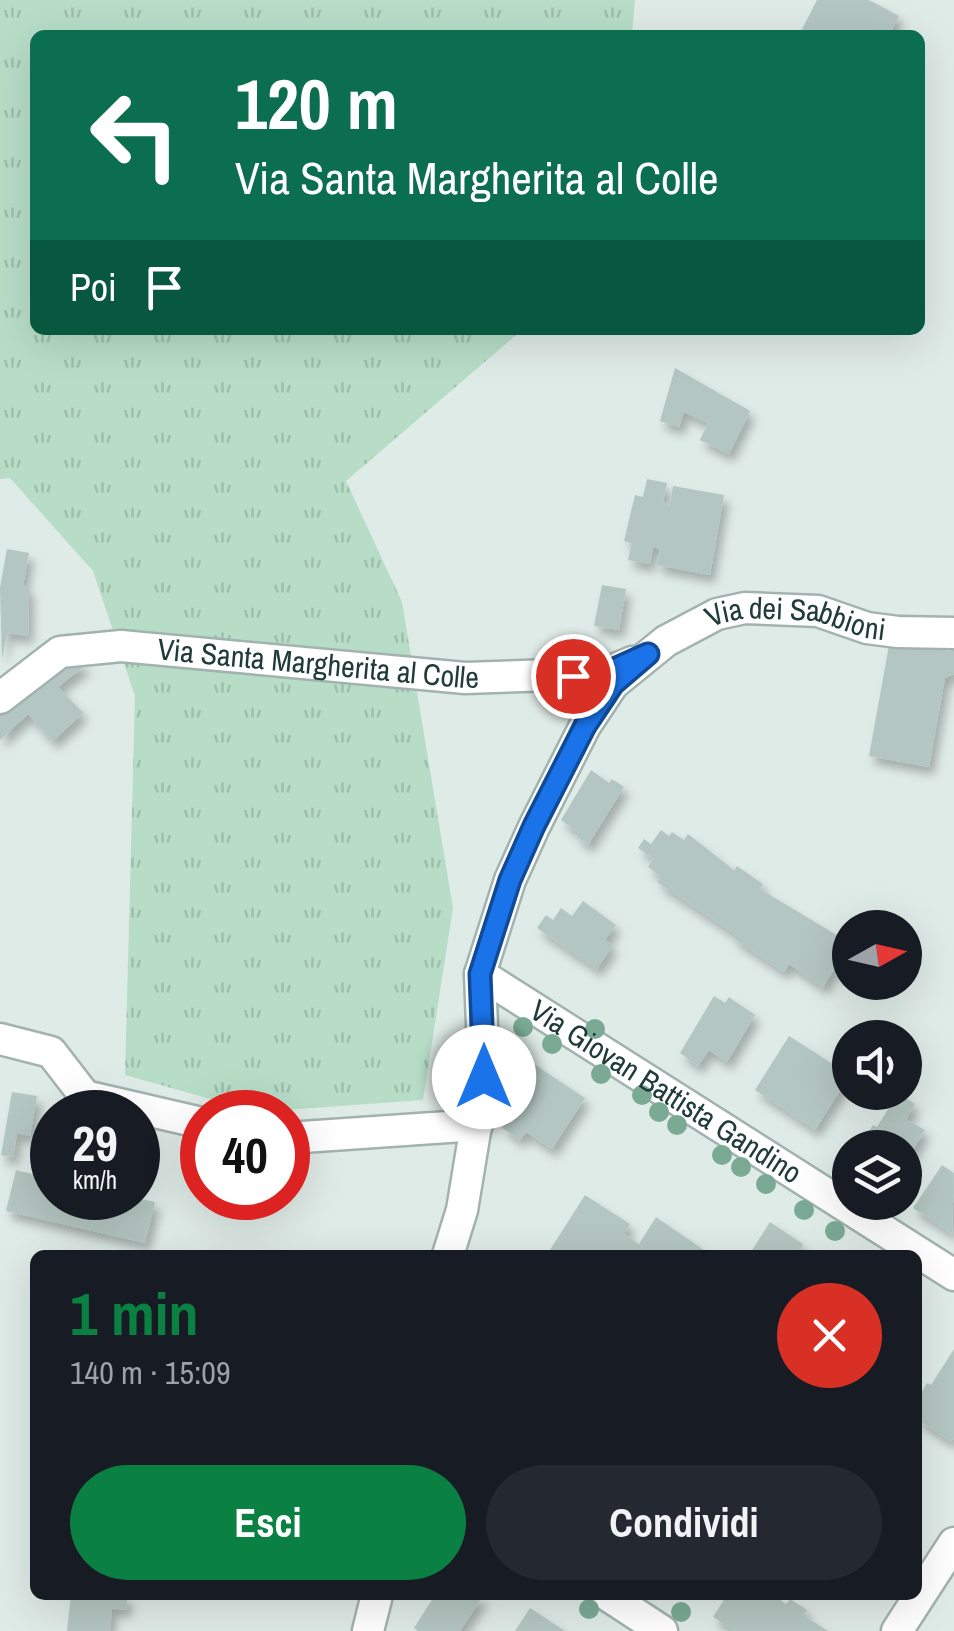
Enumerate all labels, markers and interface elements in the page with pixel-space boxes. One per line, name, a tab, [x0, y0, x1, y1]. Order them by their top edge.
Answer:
text: 120 m	[235, 57, 398, 151]
icon: left	[70, 70, 200, 200]
text: Via Santa Margherita al Colle	[235, 147, 718, 208]
icon: arrive	[137, 260, 192, 315]
text: Poi	[70, 262, 117, 313]
street label: Via dei Sabbioni	[698, 587, 888, 649]
street label: Via Santa Margherita al Colle	[156, 629, 480, 697]
pin	[531, 634, 616, 719]
icon: arrive	[546, 649, 601, 704]
north arrow	[832, 910, 922, 1000]
map controls	[832, 910, 922, 1220]
street label: Via Giovan Battista Gandino	[523, 990, 810, 1192]
button: sound	[832, 1020, 922, 1110]
position arrow	[432, 1025, 536, 1129]
speed limit sign: 40	[180, 1090, 310, 1220]
text: 29	[72, 1109, 118, 1177]
button: layers	[832, 1130, 922, 1220]
text: km/h	[73, 1163, 117, 1197]
text: 1 min	[70, 1273, 199, 1354]
button: close	[777, 1283, 882, 1388]
text: 140 m · 15:09	[70, 1351, 230, 1394]
button: Esci	[70, 1465, 466, 1580]
button: Condividi	[486, 1465, 882, 1580]

